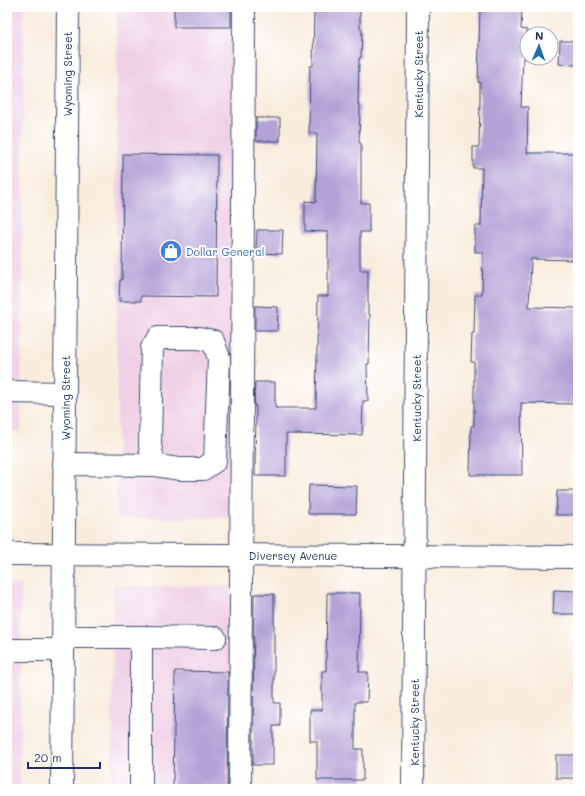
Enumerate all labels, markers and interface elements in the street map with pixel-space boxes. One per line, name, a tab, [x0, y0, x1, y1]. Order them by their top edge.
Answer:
north arrow	[519, 26, 559, 66]
text: N	[535, 28, 544, 43]
street label: Kentucky Street	[411, 30, 426, 118]
street label: Wyoming Street	[60, 31, 75, 117]
shop icon: Dollar General	[158, 238, 184, 264]
place label: Dollar General	[186, 244, 265, 259]
street label: Kentucky Street	[409, 354, 424, 442]
street label: Wyoming Street	[58, 355, 73, 441]
street label: Diversey Avenue	[249, 548, 337, 563]
street label: Kentucky Street	[407, 678, 422, 766]
scale bar	[28, 744, 100, 770]
text: 20 m	[34, 749, 62, 765]

